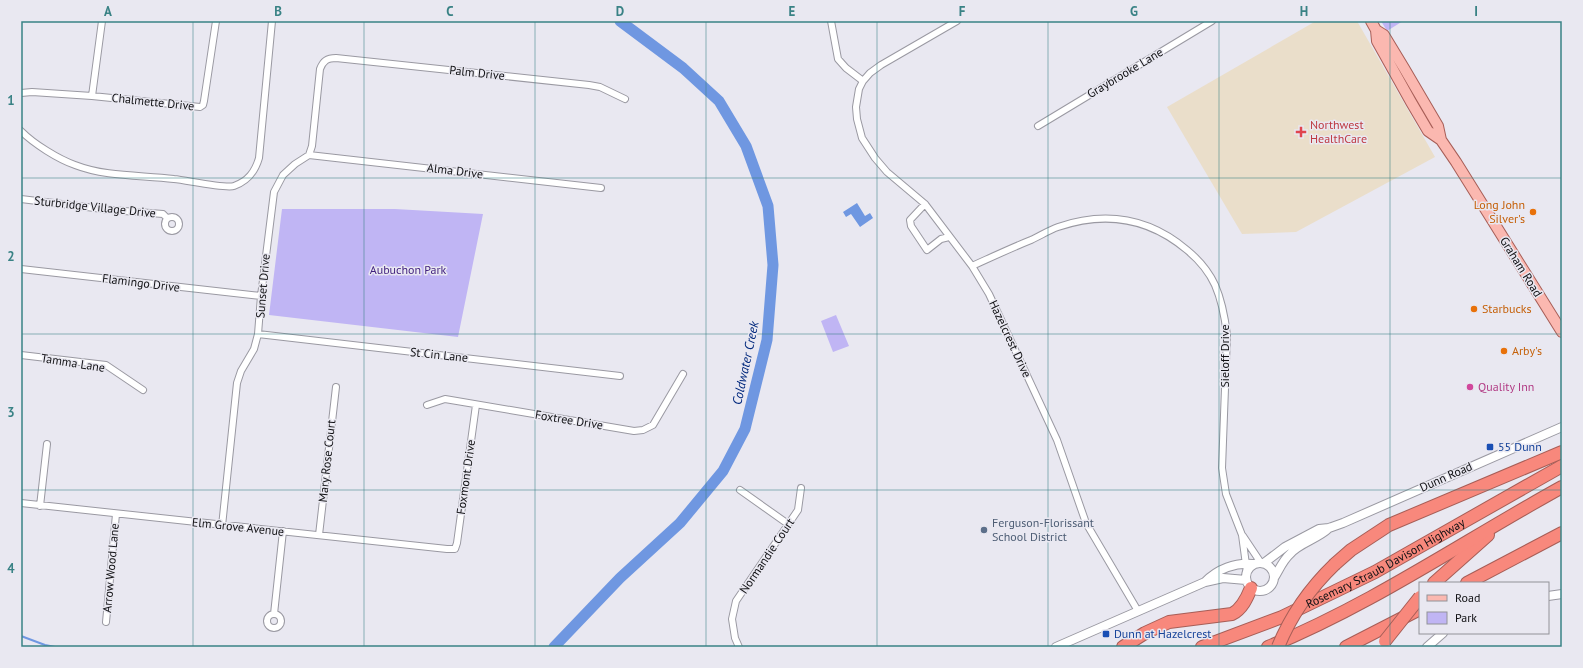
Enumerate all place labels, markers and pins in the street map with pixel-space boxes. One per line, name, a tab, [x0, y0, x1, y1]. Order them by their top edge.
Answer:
place label: Northwest HealthCare	[1310, 117, 1367, 146]
marker: Northwest HealthCare	[1295, 126, 1307, 138]
place label: Long John Silver's	[1474, 197, 1525, 226]
marker: Long John Silver's	[1528, 207, 1538, 217]
place label: Starbucks	[1482, 301, 1532, 316]
marker: Starbucks	[1469, 304, 1479, 314]
place label: Arby's	[1512, 343, 1542, 358]
marker: Arby's	[1499, 346, 1509, 356]
place label: Quality Inn	[1478, 379, 1534, 394]
marker: Quality Inn	[1465, 382, 1475, 392]
place label: 55 Dunn	[1498, 439, 1542, 454]
marker: 55 Dunn	[1485, 442, 1495, 452]
place label: Ferguson-Florissant School District	[992, 515, 1094, 544]
marker: Ferguson-Florissant School District	[979, 525, 989, 535]
place label: Dunn at Hazelcrest	[1114, 626, 1211, 641]
marker: Dunn at Hazelcrest	[1101, 629, 1111, 639]

